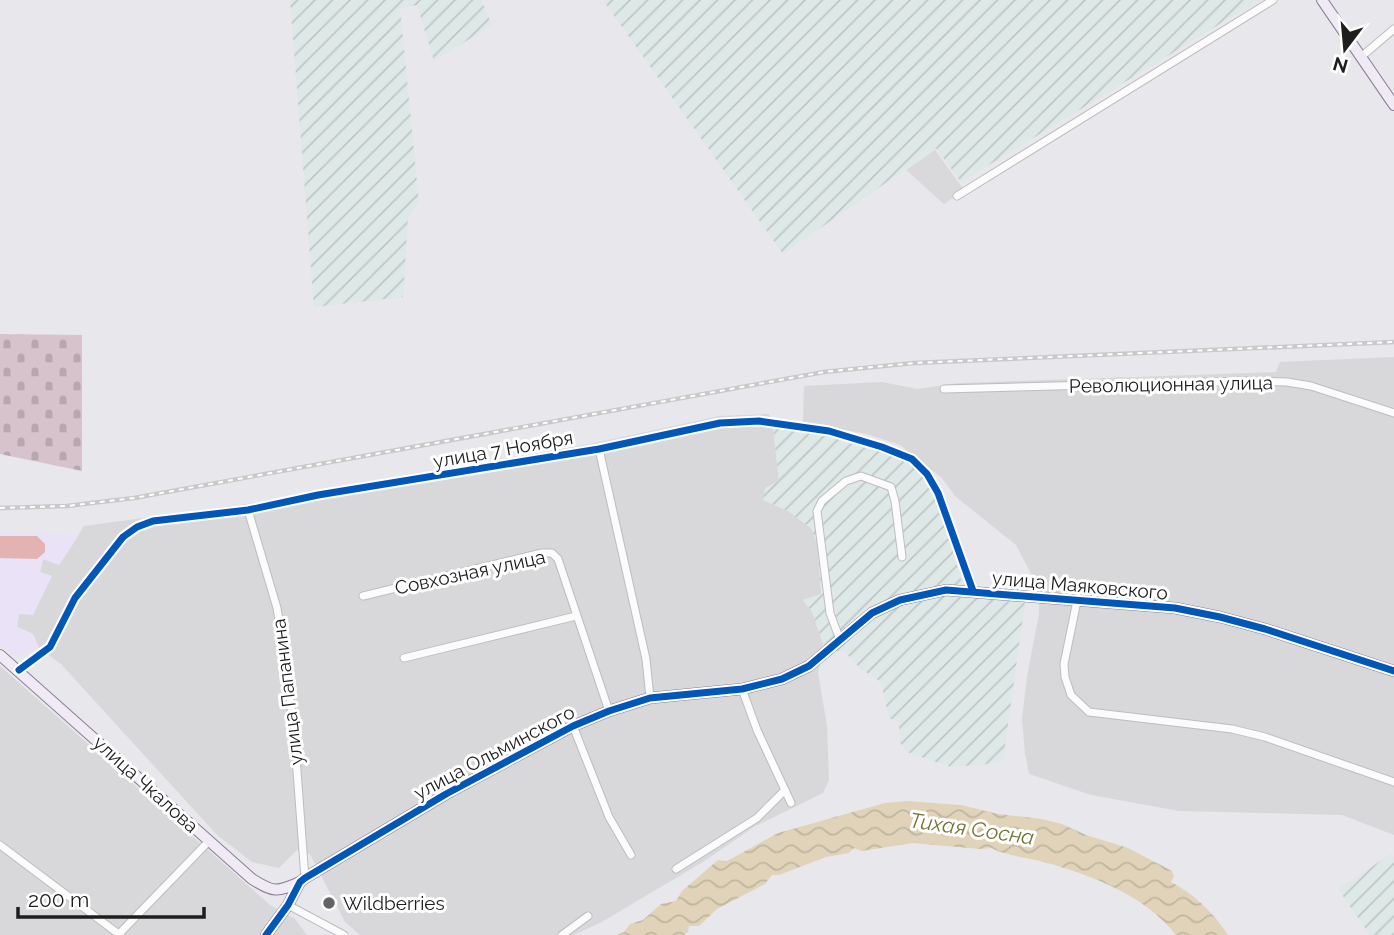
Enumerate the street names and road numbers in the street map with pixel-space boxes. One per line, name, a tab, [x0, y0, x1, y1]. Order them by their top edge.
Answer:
street label: Революционная улица	[1069, 371, 1273, 397]
street label: улица 7 Ноября	[431, 426, 575, 472]
street label: Совхозная улица	[393, 545, 547, 599]
street label: улица Маяковского	[991, 566, 1169, 604]
street label: улица Папанина	[267, 617, 307, 767]
street label: улица Ольминского	[410, 700, 578, 804]
street label: улица Чкалова	[89, 731, 203, 837]

